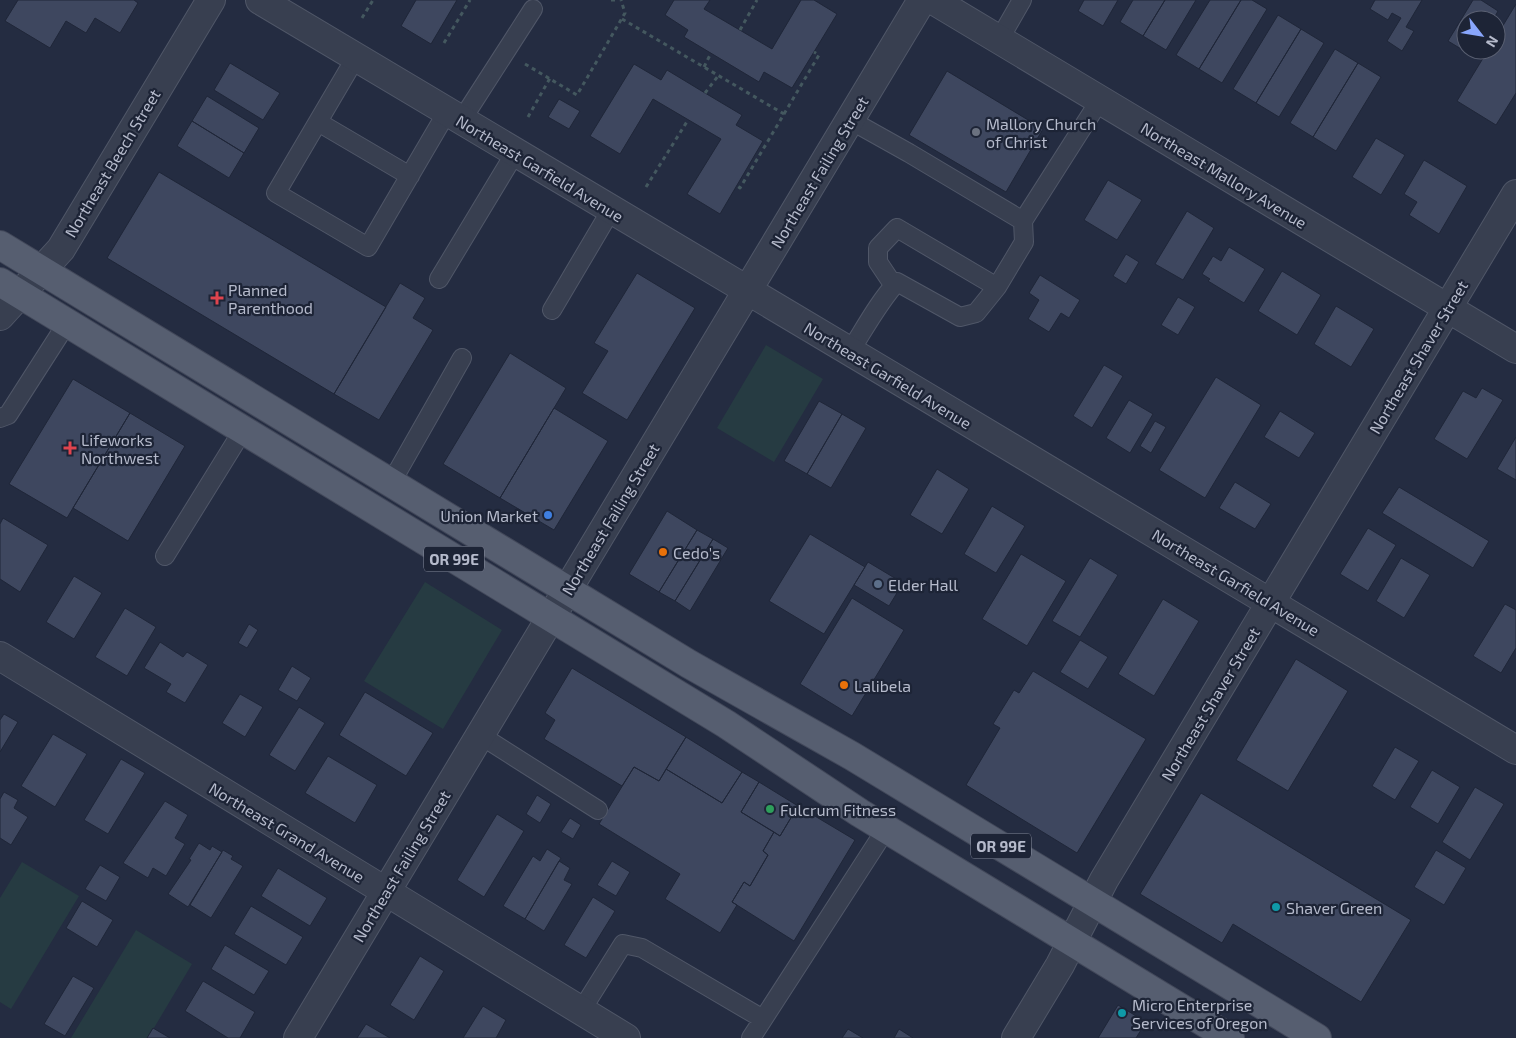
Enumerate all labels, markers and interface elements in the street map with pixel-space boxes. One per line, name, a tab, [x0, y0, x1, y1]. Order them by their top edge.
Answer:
north arrow	[1456, 10, 1506, 60]
text: N	[1483, 33, 1502, 51]
street label: Northeast Beech Street	[60, 85, 164, 241]
street label: Northeast Failing Street	[766, 93, 872, 251]
street label: Northeast Garfield Avenue	[453, 111, 627, 225]
place label: Mallory Church of Christ	[986, 114, 1096, 151]
street label: Northeast Mallory Avenue	[1138, 118, 1310, 232]
marker: Mallory Church of Christ	[970, 126, 982, 138]
street label: Northeast Shaver Street	[1365, 277, 1471, 437]
place label: Planned Parenthood	[228, 280, 313, 317]
marker: Planned Parenthood	[210, 291, 224, 305]
street label: Northeast Garfield Avenue	[801, 318, 975, 432]
place label: Lifeworks Northwest	[81, 430, 159, 467]
street label: Northeast Failing Street	[557, 440, 663, 598]
marker: Lifeworks Northwest	[63, 441, 77, 455]
place label: Union Market	[440, 506, 538, 525]
marker: Union Market	[542, 509, 554, 521]
street label: Northeast Garfield Avenue	[1149, 525, 1323, 639]
place label: Cedo's	[673, 543, 720, 562]
road number: OR 99E	[424, 546, 484, 572]
marker: Cedo's	[657, 546, 669, 558]
place label: Elder Hall	[888, 575, 958, 594]
marker: Elder Hall	[872, 578, 884, 590]
street label: Northeast Shaver Street	[1157, 624, 1263, 784]
place label: Lalibela	[854, 676, 911, 695]
marker: Lalibela	[838, 679, 850, 691]
street label: Northeast Grand Avenue	[206, 778, 368, 886]
street label: Northeast Failing Street	[348, 787, 454, 945]
place label: Fulcrum Fitness	[780, 800, 896, 819]
marker: Fulcrum Fitness	[764, 803, 776, 815]
road number: OR 99E	[971, 834, 1031, 858]
place label: Shaver Green	[1286, 898, 1382, 917]
marker: Shaver Green	[1270, 901, 1282, 913]
place label: Micro Enterprise Services of Oregon	[1132, 995, 1268, 1032]
marker: Micro Enterprise Services of Oregon	[1116, 1007, 1128, 1019]

